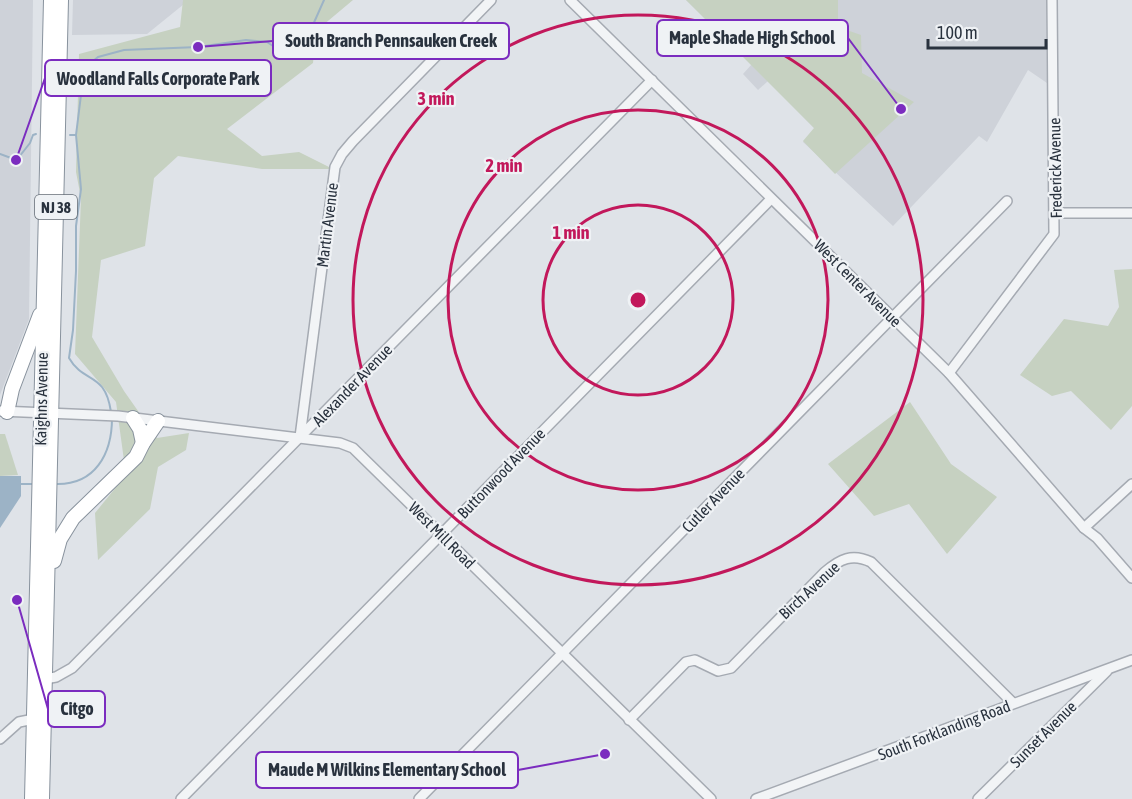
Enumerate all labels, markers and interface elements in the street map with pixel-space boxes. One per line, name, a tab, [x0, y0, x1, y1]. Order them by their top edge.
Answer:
scale bar	[928, 12, 1046, 50]
callout: Maple Shade High School	[657, 20, 848, 56]
text: 100 m	[937, 22, 978, 43]
callout: South Branch Pennsauken Creek	[273, 23, 509, 59]
text: Maple Shade High School	[669, 27, 835, 48]
text: South Branch Pennsauken Creek	[285, 30, 498, 51]
callout: Woodland Falls Corporate Park	[45, 60, 271, 96]
text: Woodland Falls Corporate Park	[56, 68, 260, 89]
text: 3 min	[418, 88, 455, 109]
street label: Frederick Avenue	[1045, 117, 1065, 219]
text: 2 min	[486, 155, 523, 176]
street label: Martin Avenue	[313, 182, 341, 268]
road number: NJ 38	[35, 195, 77, 219]
text: 1 min	[553, 222, 590, 243]
street label: West Center Avenue	[811, 236, 905, 330]
centre of rings	[628, 290, 648, 310]
street label: Alexander Avenue	[308, 340, 396, 430]
street label: Kaighns Avenue	[31, 352, 52, 446]
street label: Buttonwood Avenue	[453, 424, 549, 522]
street label: Cutler Avenue	[678, 464, 748, 536]
street label: West Mill Road	[405, 498, 479, 572]
street label: Birch Avenue	[775, 557, 843, 623]
callout: Citgo	[48, 691, 105, 727]
street label: South Forklanding Road	[875, 697, 1013, 764]
street label: Sunset Avenue	[1006, 697, 1080, 771]
text: Citgo	[60, 698, 94, 719]
callout: Maude M Wilkins Elementary School	[256, 752, 518, 788]
text: Maude M Wilkins Elementary School	[268, 759, 506, 780]

